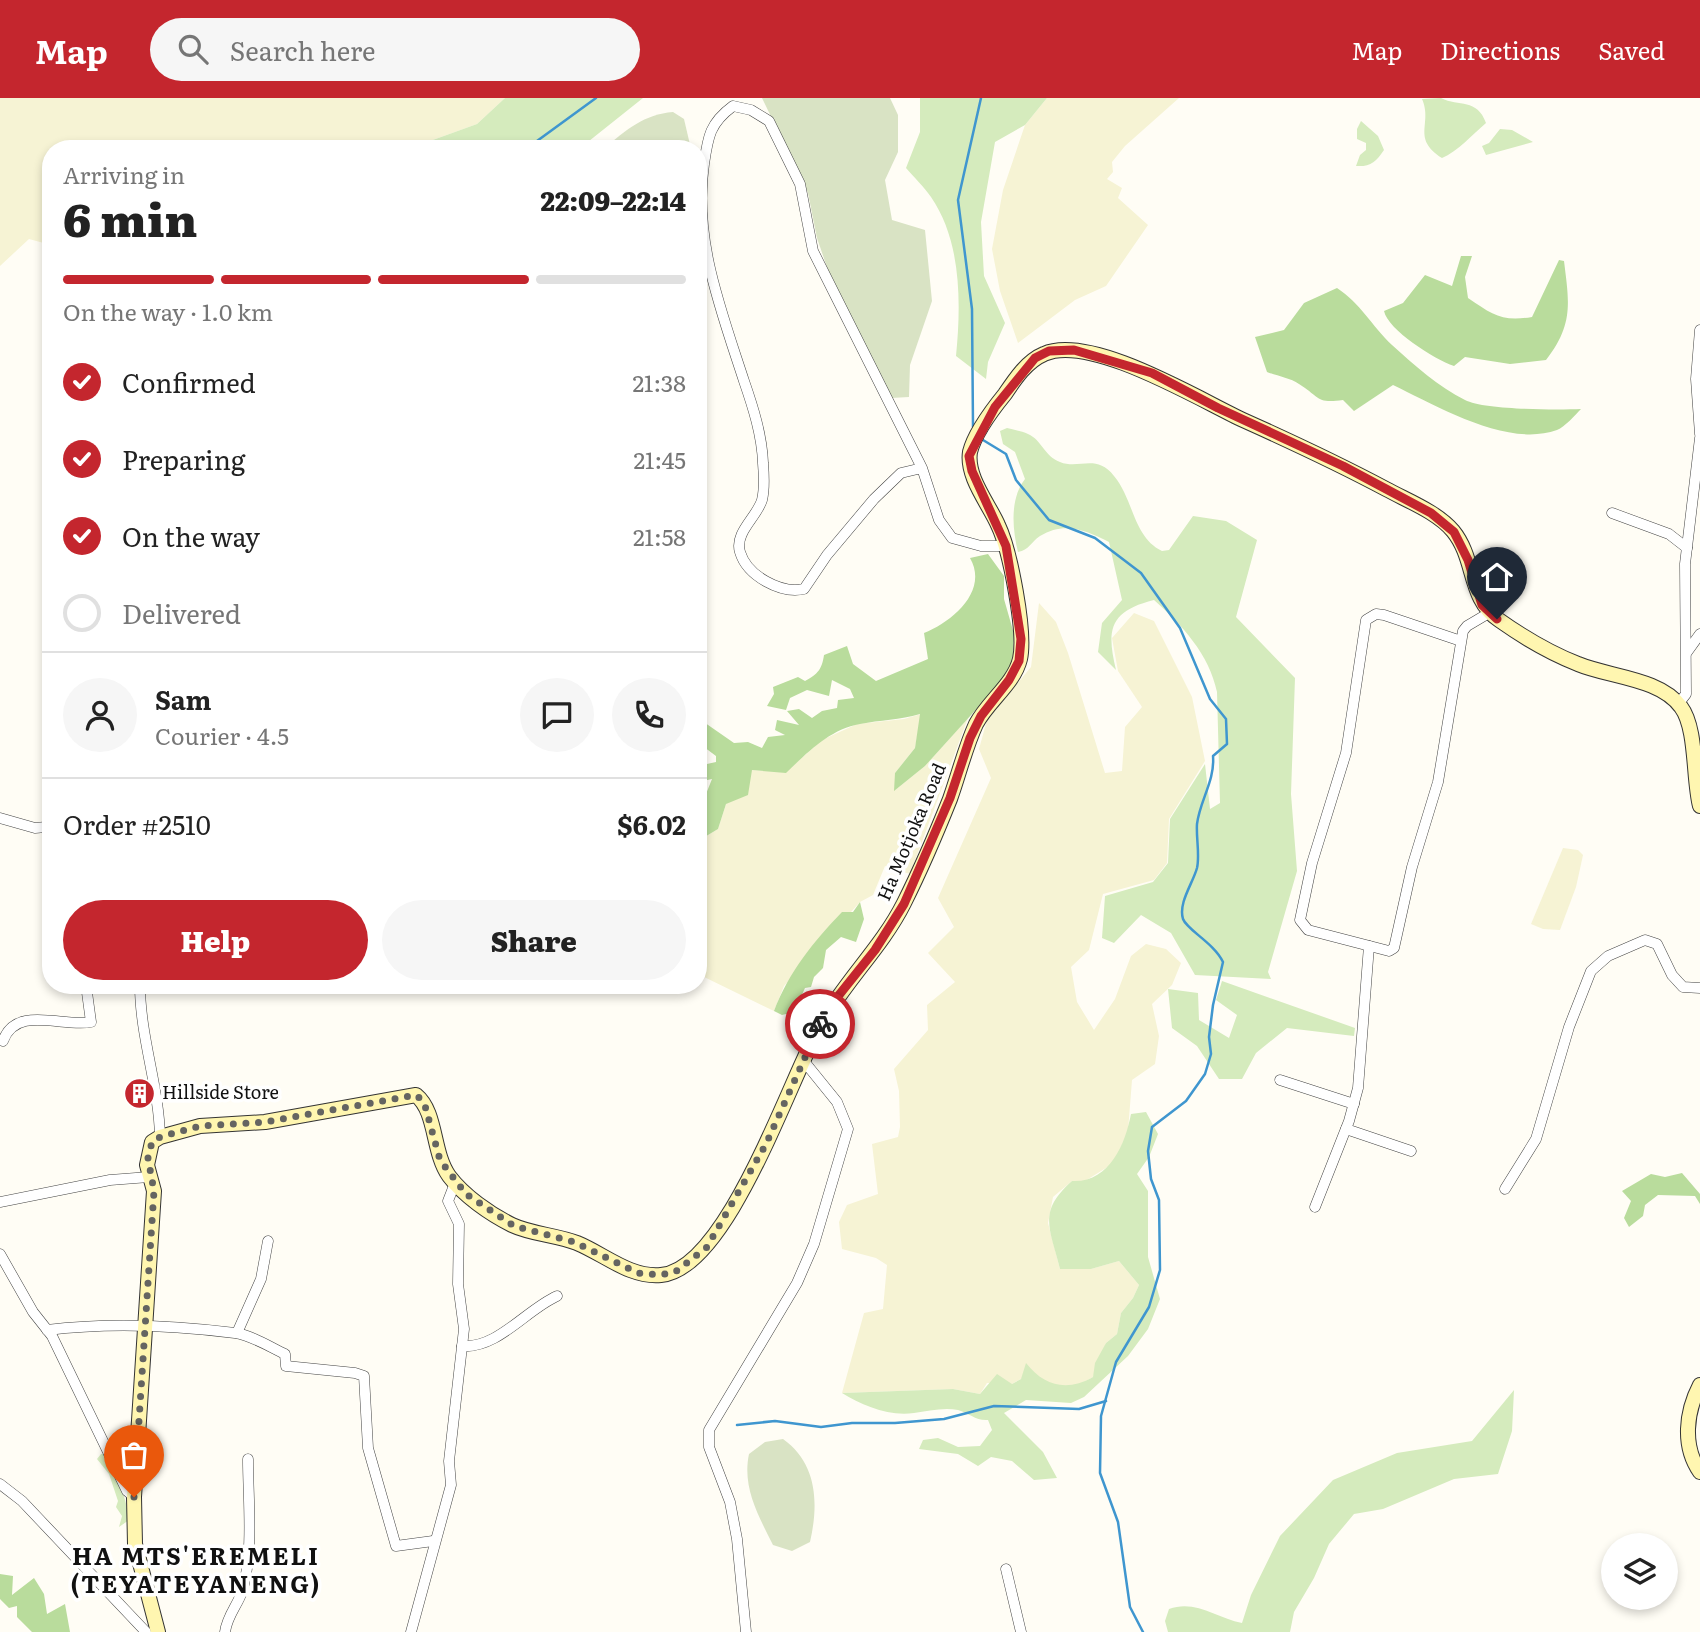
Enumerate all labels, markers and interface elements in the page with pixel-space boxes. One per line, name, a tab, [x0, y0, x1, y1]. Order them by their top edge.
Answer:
search box	[150, 18, 640, 81]
text: Map	[35, 25, 108, 74]
icon: search	[174, 30, 212, 68]
text: Search here	[230, 30, 376, 69]
text: Map	[1351, 32, 1402, 67]
text: Directions	[1440, 32, 1560, 67]
text: Saved	[1598, 32, 1665, 67]
text: Arriving in	[63, 157, 185, 191]
text: 22:09–22:14	[541, 180, 686, 219]
text: 6 min	[63, 183, 197, 251]
text: On the way · 1.0 km	[63, 294, 273, 328]
text: Confirmed	[122, 362, 256, 401]
icon: check	[63, 363, 101, 401]
text: 21:38	[632, 365, 686, 399]
text: Preparing	[122, 439, 245, 478]
icon: check	[63, 440, 101, 478]
text: 21:45	[633, 442, 686, 476]
text: On the way	[122, 516, 260, 555]
icon: check	[63, 517, 101, 555]
text: 21:58	[633, 519, 686, 553]
pin	[1467, 547, 1527, 619]
icon: home	[1478, 558, 1516, 596]
text: Delivered	[122, 593, 241, 632]
button: person	[63, 678, 137, 752]
button: chat	[520, 678, 594, 752]
button: phone	[612, 678, 686, 752]
text: Sam	[155, 679, 211, 718]
text: Courier · 4.5	[155, 718, 289, 752]
street label: Ha Motjoka Road	[869, 758, 952, 905]
text: Order #2510	[63, 804, 211, 843]
text: $6.02	[617, 804, 686, 843]
button: Help	[63, 900, 368, 980]
button: Share	[382, 900, 686, 980]
courier	[785, 989, 855, 1059]
icon: bike	[801, 1005, 839, 1043]
building icon: Hillside Store	[122, 1076, 156, 1110]
place label: Hillside Store	[162, 1078, 279, 1105]
pin	[104, 1425, 164, 1497]
icon: bag	[115, 1436, 153, 1474]
map controls	[1601, 1533, 1678, 1610]
button: layers	[1601, 1533, 1678, 1610]
district label: HA MTS'EREMELI (TEYATEYANENG)	[71, 1537, 321, 1600]

